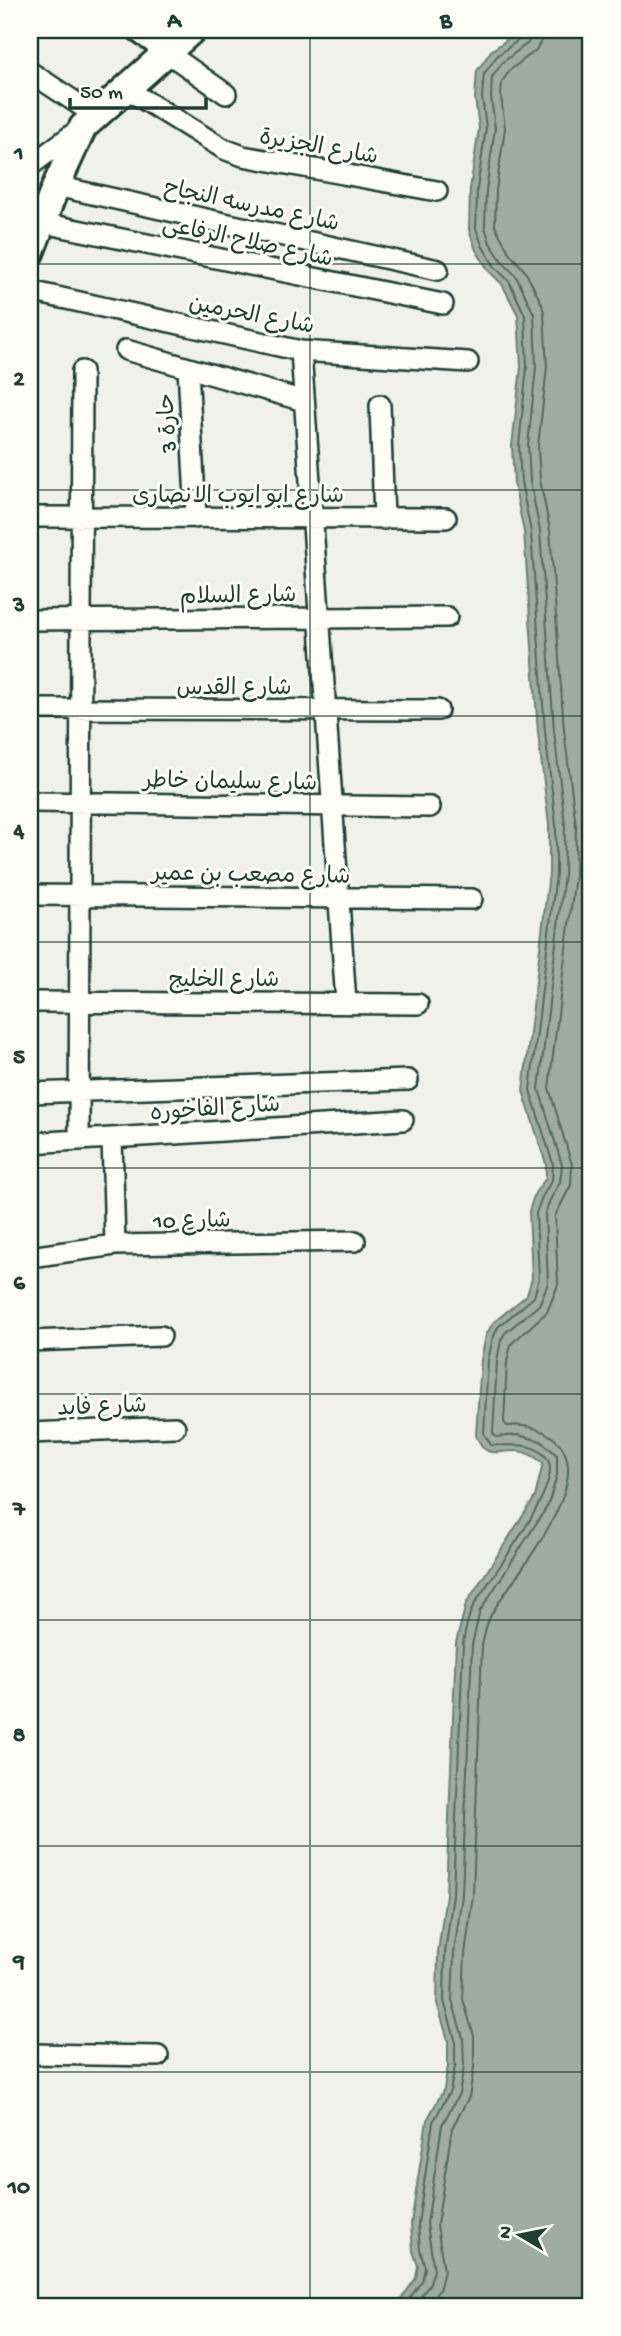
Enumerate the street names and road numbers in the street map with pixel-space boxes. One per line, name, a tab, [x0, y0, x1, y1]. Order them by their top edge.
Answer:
street label: شارع الجزيرة	[257, 125, 380, 172]
street label: شارع مدرسه النجاح	[161, 176, 341, 239]
street label: شارع صلاح الرفاعى	[160, 212, 335, 275]
street label: شارع الحرمين	[186, 291, 316, 342]
street label: حارة 3	[154, 392, 185, 454]
street label: شارع ابو ايوب الانصارى	[132, 484, 344, 511]
street label: شارع السلام	[179, 583, 297, 613]
street label: شارع القدس	[176, 676, 292, 703]
street label: شارع سليمان خاطر	[141, 768, 317, 799]
street label: شارع مصعب بن عمير	[149, 861, 351, 892]
street label: شارع الخليج	[169, 968, 279, 995]
street label: شارع الفاخوره	[149, 1092, 281, 1128]
street label: شارع 10	[152, 1208, 231, 1237]
street label: شارع فايد	[57, 1393, 147, 1424]

